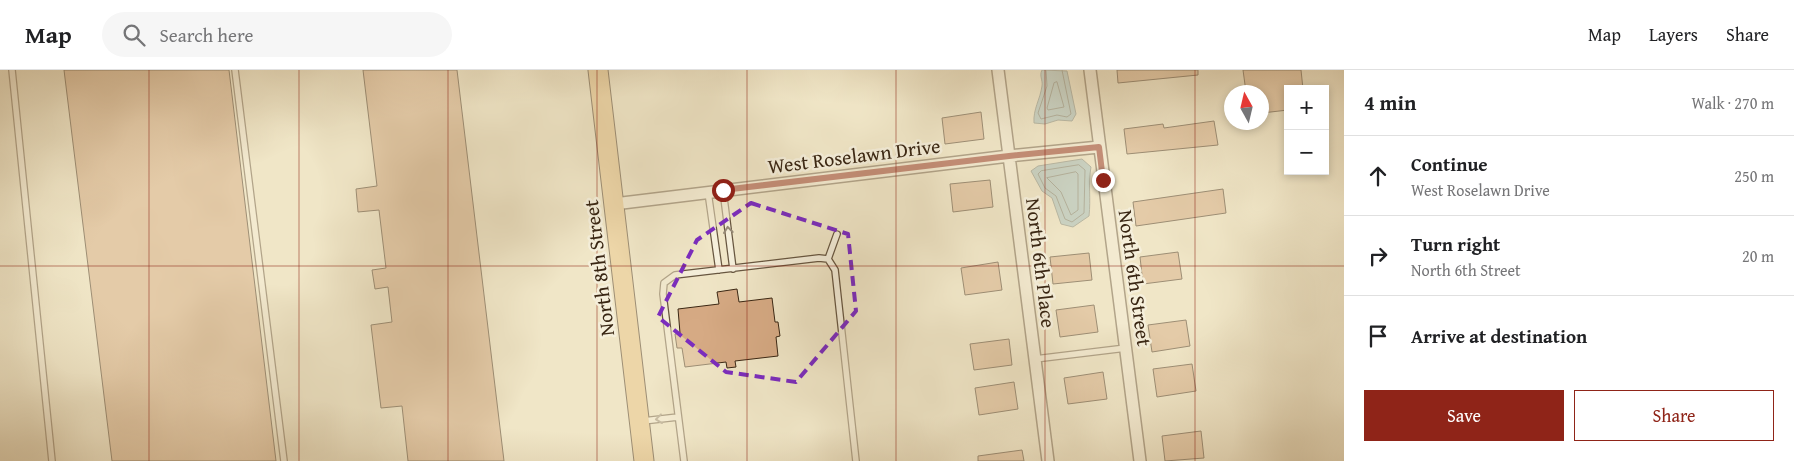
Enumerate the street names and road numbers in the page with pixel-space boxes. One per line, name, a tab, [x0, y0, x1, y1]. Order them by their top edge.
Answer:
street label: West Roselawn Drive	[766, 131, 942, 180]
street label: North 6th Place	[1019, 196, 1064, 330]
street label: North 8th Street	[576, 198, 621, 338]
street label: North 6th Street	[1112, 208, 1159, 348]

